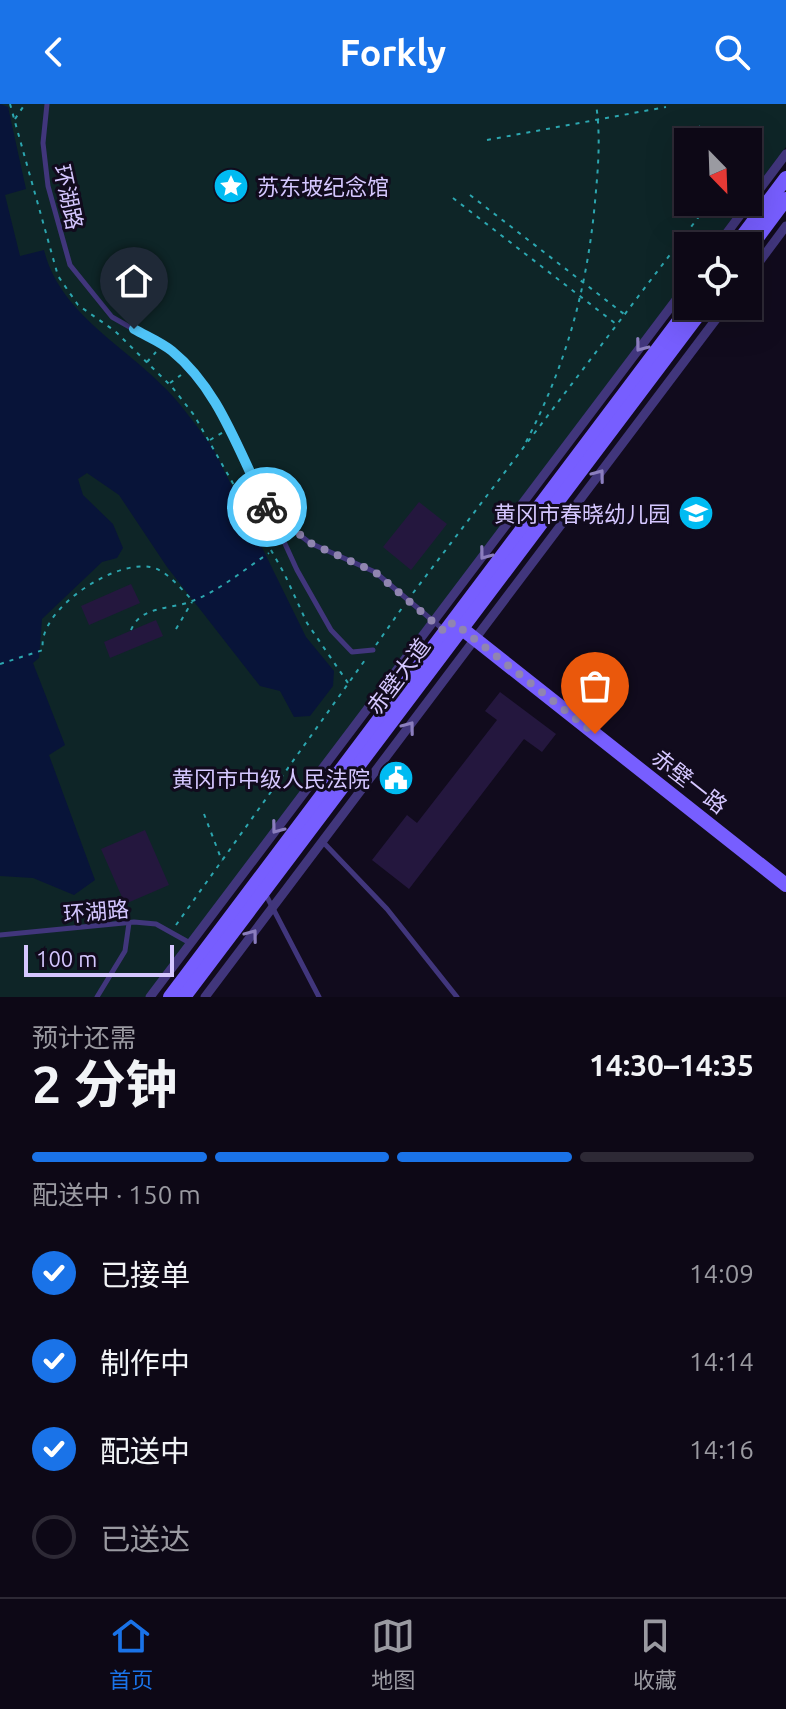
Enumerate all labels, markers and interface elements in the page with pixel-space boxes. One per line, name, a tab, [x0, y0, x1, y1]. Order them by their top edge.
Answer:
icon: back	[32, 30, 76, 74]
icon: search	[710, 30, 754, 74]
text: Forkly	[340, 32, 446, 73]
north arrow	[674, 128, 762, 216]
map controls	[674, 128, 762, 320]
street label: 环湖路	[50, 162, 88, 232]
place icon: 苏东坡纪念馆	[212, 167, 250, 205]
place label: 苏东坡纪念馆	[257, 174, 389, 199]
button: locate	[674, 232, 762, 320]
pin	[100, 247, 168, 329]
icon: home	[112, 259, 156, 303]
one-way arrow	[636, 337, 651, 352]
courier	[227, 467, 307, 547]
one-way arrow	[589, 469, 604, 484]
icon: bike	[245, 485, 289, 529]
school or university icon: 黄冈市春晓幼儿园	[677, 494, 715, 532]
place label: 黄冈市春晓幼儿园	[494, 501, 670, 526]
one-way arrow	[480, 545, 494, 560]
street label: 赤壁大道	[362, 633, 434, 719]
pin	[561, 652, 629, 734]
icon: bag	[573, 664, 617, 708]
one-way arrow	[399, 722, 413, 736]
street label: 赤壁一路	[648, 744, 732, 818]
public building icon: 黄冈市中级人民法院	[377, 759, 415, 797]
place label: 黄冈市中级人民法院	[172, 766, 370, 791]
one-way arrow	[273, 820, 287, 834]
street label: 环湖路	[62, 896, 130, 926]
one-way arrow	[242, 929, 257, 944]
scale bar	[24, 941, 174, 977]
text: 100 m	[36, 946, 97, 971]
text: 预计还需	[32, 1023, 136, 1052]
text: 14:30–14:35	[589, 1048, 754, 1082]
text: 2 分钟	[32, 1055, 178, 1113]
text: 配送中 · 150 m	[32, 1180, 201, 1209]
icon: check	[32, 1251, 76, 1295]
text: 已接单	[100, 1258, 190, 1292]
text: 14:09	[689, 1259, 754, 1288]
icon: check	[32, 1339, 76, 1383]
text: 制作中	[100, 1346, 190, 1380]
text: 14:14	[689, 1347, 754, 1376]
icon: check	[32, 1427, 76, 1471]
text: 配送中	[100, 1434, 190, 1468]
text: 14:16	[689, 1435, 754, 1464]
text: 已送达	[100, 1522, 190, 1556]
tab: 首页	[109, 1614, 153, 1694]
tab: 地图	[371, 1614, 415, 1694]
tab: 收藏	[633, 1614, 677, 1694]

